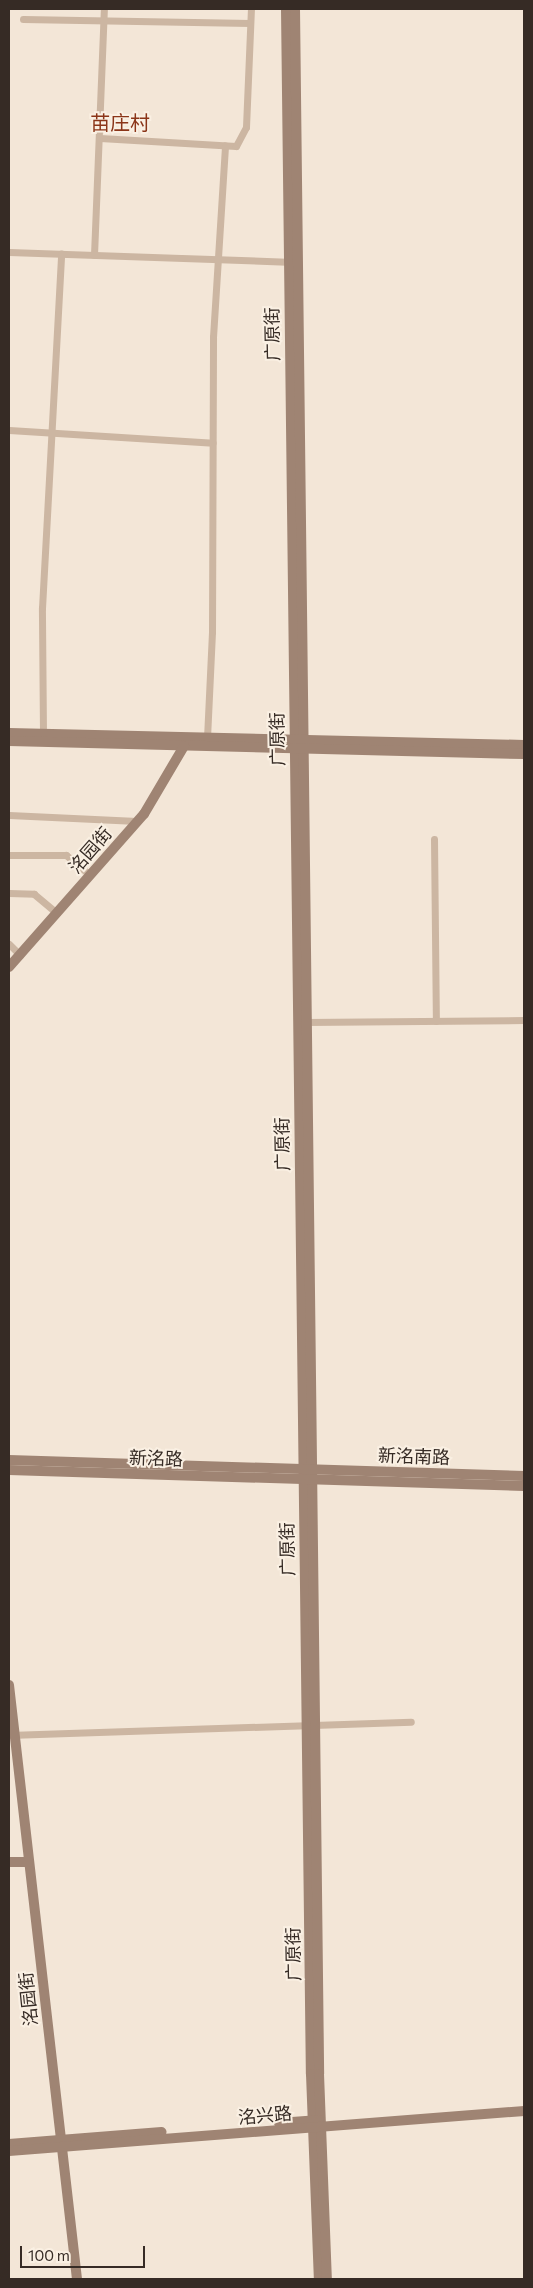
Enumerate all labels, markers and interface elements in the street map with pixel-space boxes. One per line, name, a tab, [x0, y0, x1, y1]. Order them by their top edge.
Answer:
district label: 苗庄村	[90, 110, 150, 134]
street label: 广原街	[261, 307, 283, 361]
street label: 广原街	[266, 712, 288, 766]
street label: 洺园街	[64, 823, 116, 877]
street label: 广原街	[271, 1117, 293, 1171]
street label: 新洺南路	[378, 1444, 450, 1468]
street label: 新洺路	[129, 1446, 183, 1470]
street label: 广原街	[276, 1522, 298, 1576]
street label: 广原街	[282, 1927, 304, 1981]
street label: 洺园街	[14, 1971, 42, 2027]
street label: 洺兴路	[237, 2102, 293, 2128]
scale bar	[22, 2236, 148, 2268]
text: 100 m	[28, 2246, 70, 2264]

